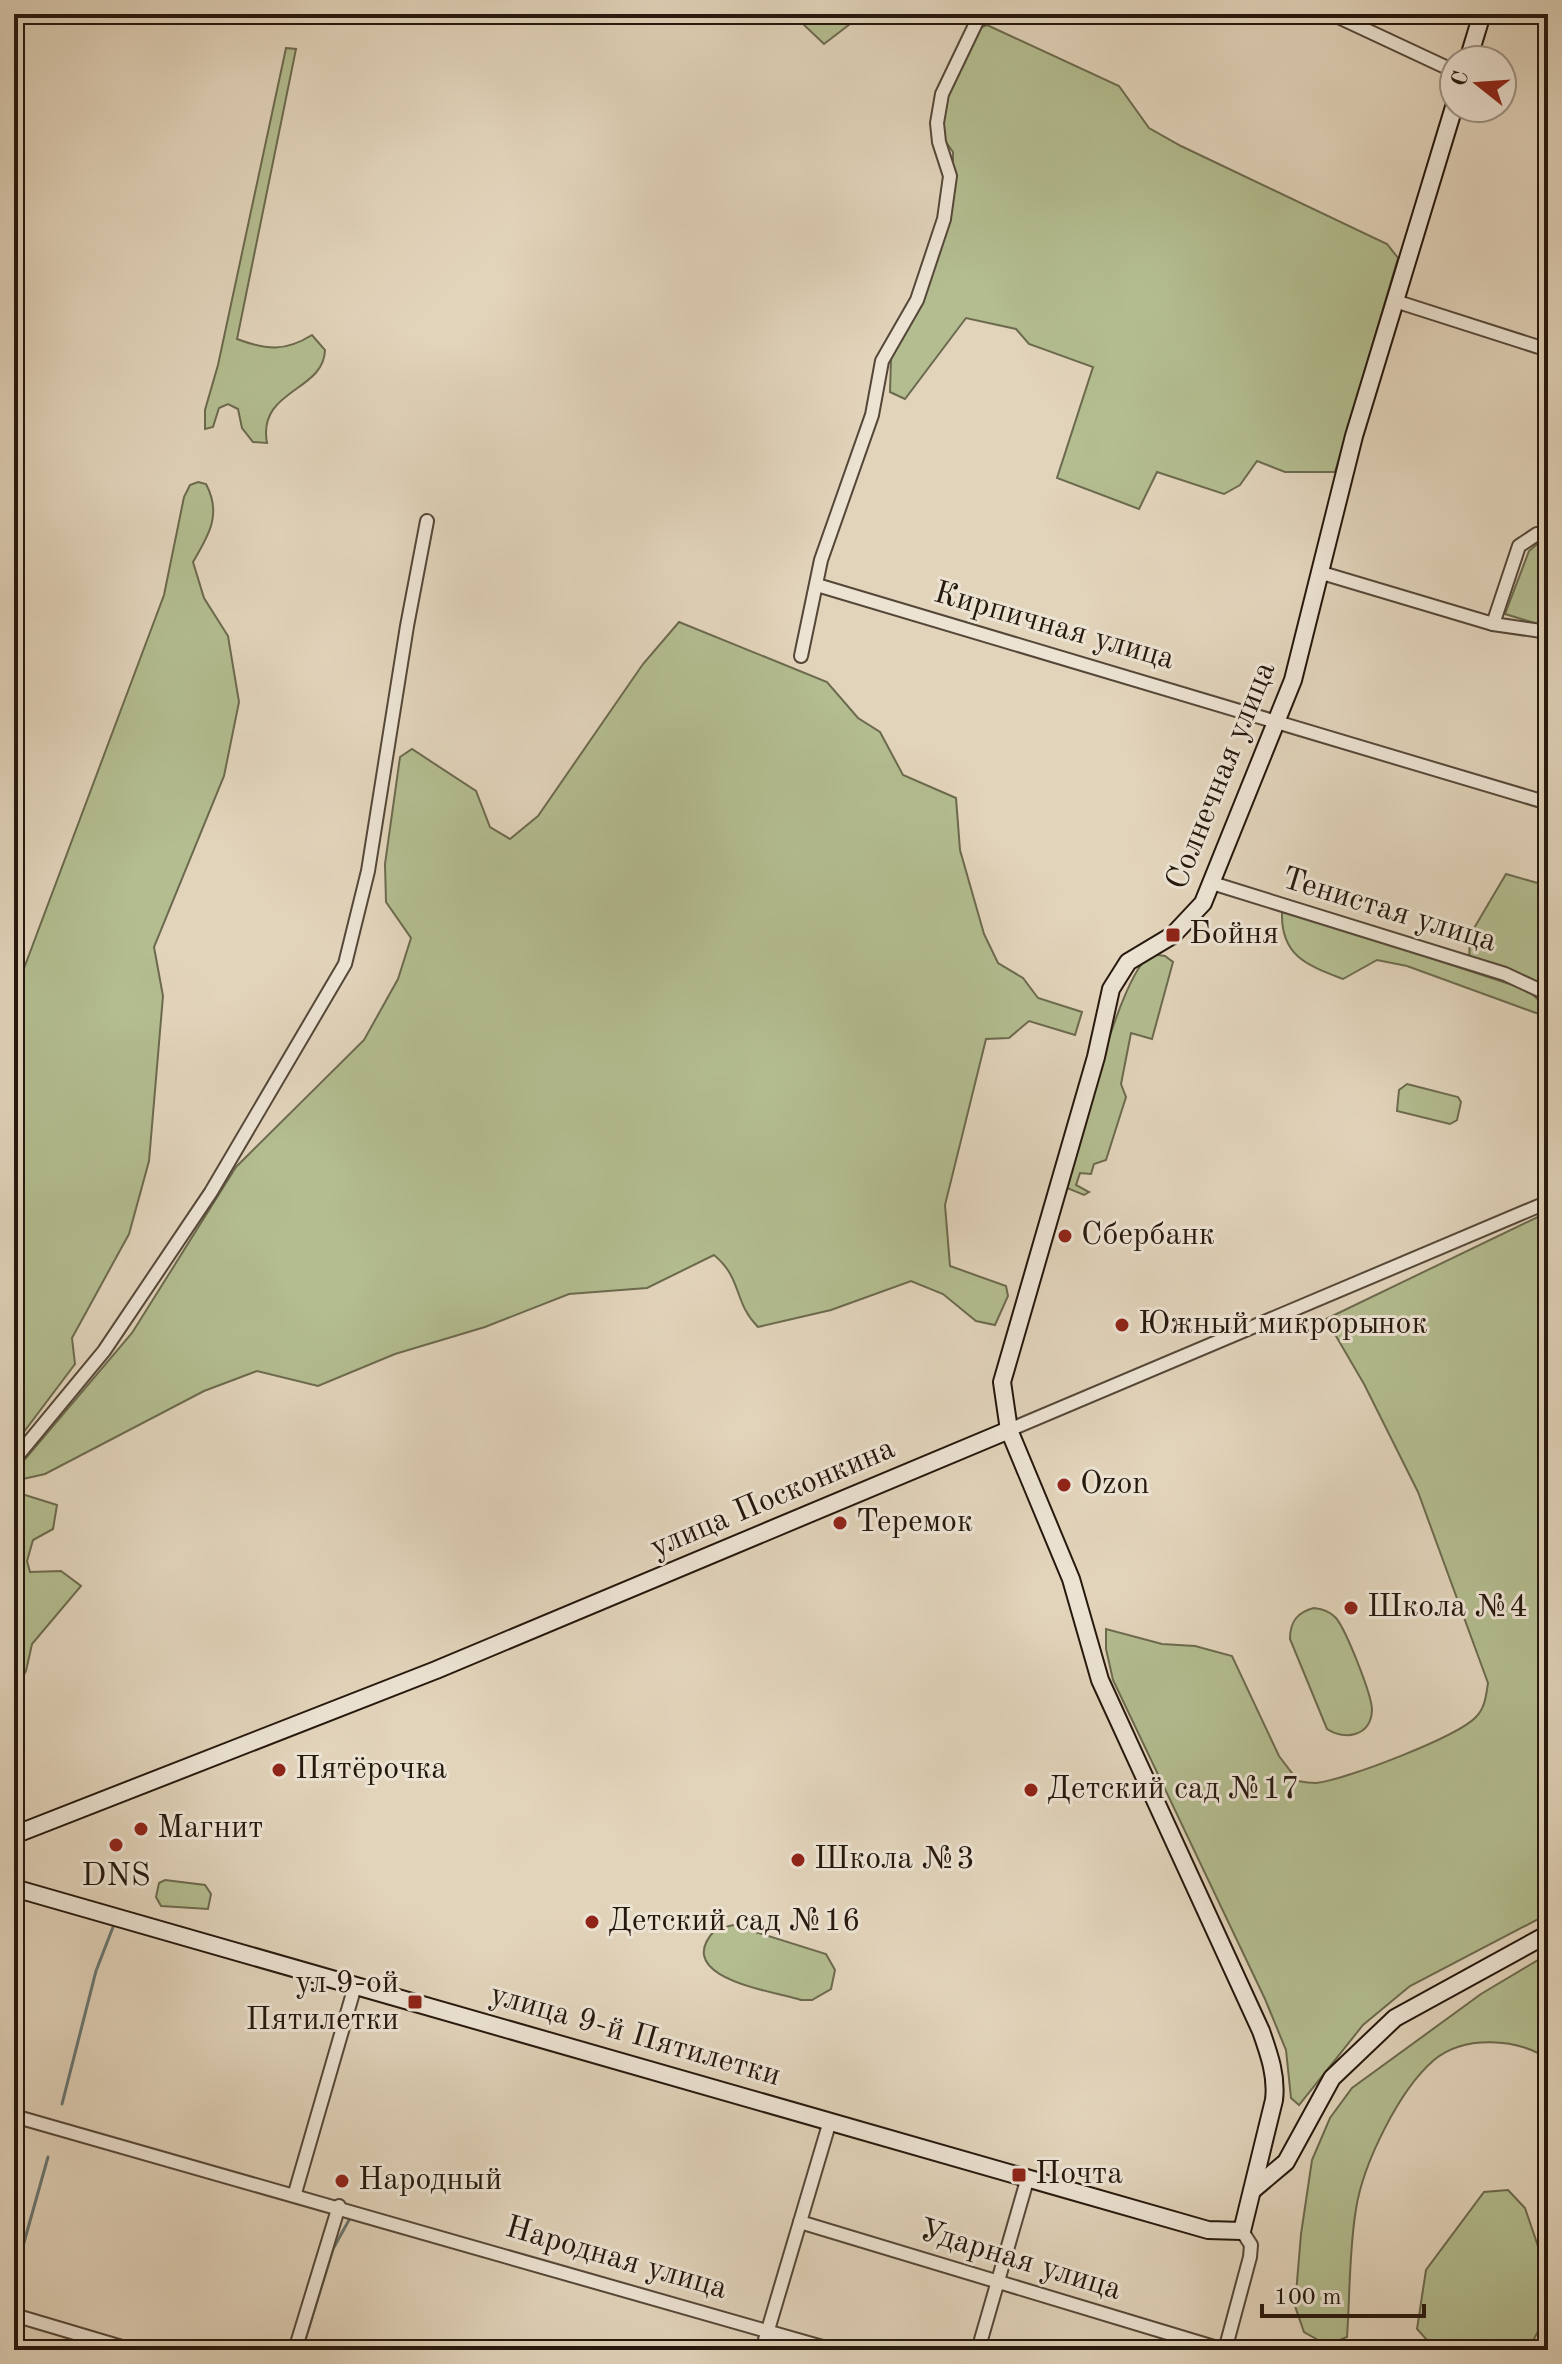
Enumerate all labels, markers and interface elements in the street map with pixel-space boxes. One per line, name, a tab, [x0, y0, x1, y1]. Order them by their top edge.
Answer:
north arrow	[1438, 44, 1518, 124]
text: С	[1448, 69, 1473, 89]
street label: Кирпичная улица	[930, 577, 1178, 677]
street label: Солнечная улица	[1162, 657, 1282, 894]
street label: Тенистая улица	[1278, 863, 1500, 959]
place label: Бойня	[1189, 919, 1279, 951]
marker: Бойня	[1164, 926, 1182, 944]
place label: Сбербанк	[1081, 1220, 1215, 1252]
marker: Сбербанк	[1056, 1227, 1074, 1245]
place label: Южный микрорынок	[1138, 1309, 1428, 1341]
marker: Южный микрорынок	[1113, 1316, 1131, 1334]
street label: улица Посконкина	[646, 1433, 900, 1565]
place label: Ozon	[1080, 1469, 1150, 1501]
marker: Ozon	[1055, 1476, 1073, 1494]
place label: Теремок	[856, 1507, 973, 1539]
marker: Теремок	[831, 1514, 849, 1532]
place label: Школа №4	[1367, 1592, 1528, 1624]
marker: Школа №4	[1342, 1599, 1360, 1617]
place label: Пятёрочка	[295, 1754, 447, 1786]
marker: Пятёрочка	[270, 1761, 288, 1779]
place label: Детский сад №17	[1047, 1774, 1300, 1806]
marker: Детский сад №17	[1022, 1781, 1040, 1799]
place label: Магнит	[157, 1813, 263, 1845]
marker: Магнит	[132, 1820, 150, 1838]
marker: DNS	[107, 1836, 125, 1854]
place label: Школа №3	[814, 1844, 975, 1876]
marker: Школа №3	[789, 1851, 807, 1869]
place label: DNS	[81, 1861, 151, 1893]
place label: Детский сад №16	[608, 1906, 861, 1938]
marker: Детский сад №16	[583, 1913, 601, 1931]
place label: ул 9-ой Пятилетки	[246, 1968, 399, 2037]
street label: улица 9-й Пятилетки	[486, 1979, 784, 2093]
marker: ул 9-ой Пятилетки	[406, 1993, 424, 2011]
place label: Почта	[1035, 2159, 1123, 2191]
place label: Народный	[358, 2165, 502, 2197]
marker: Почта	[1010, 2166, 1028, 2184]
marker: Народный	[333, 2172, 351, 2190]
street label: Народная улица	[501, 2212, 731, 2306]
street label: Ударная улица	[915, 2215, 1125, 2307]
scale bar	[1262, 2268, 1424, 2318]
text: 100 m	[1274, 2286, 1342, 2310]

